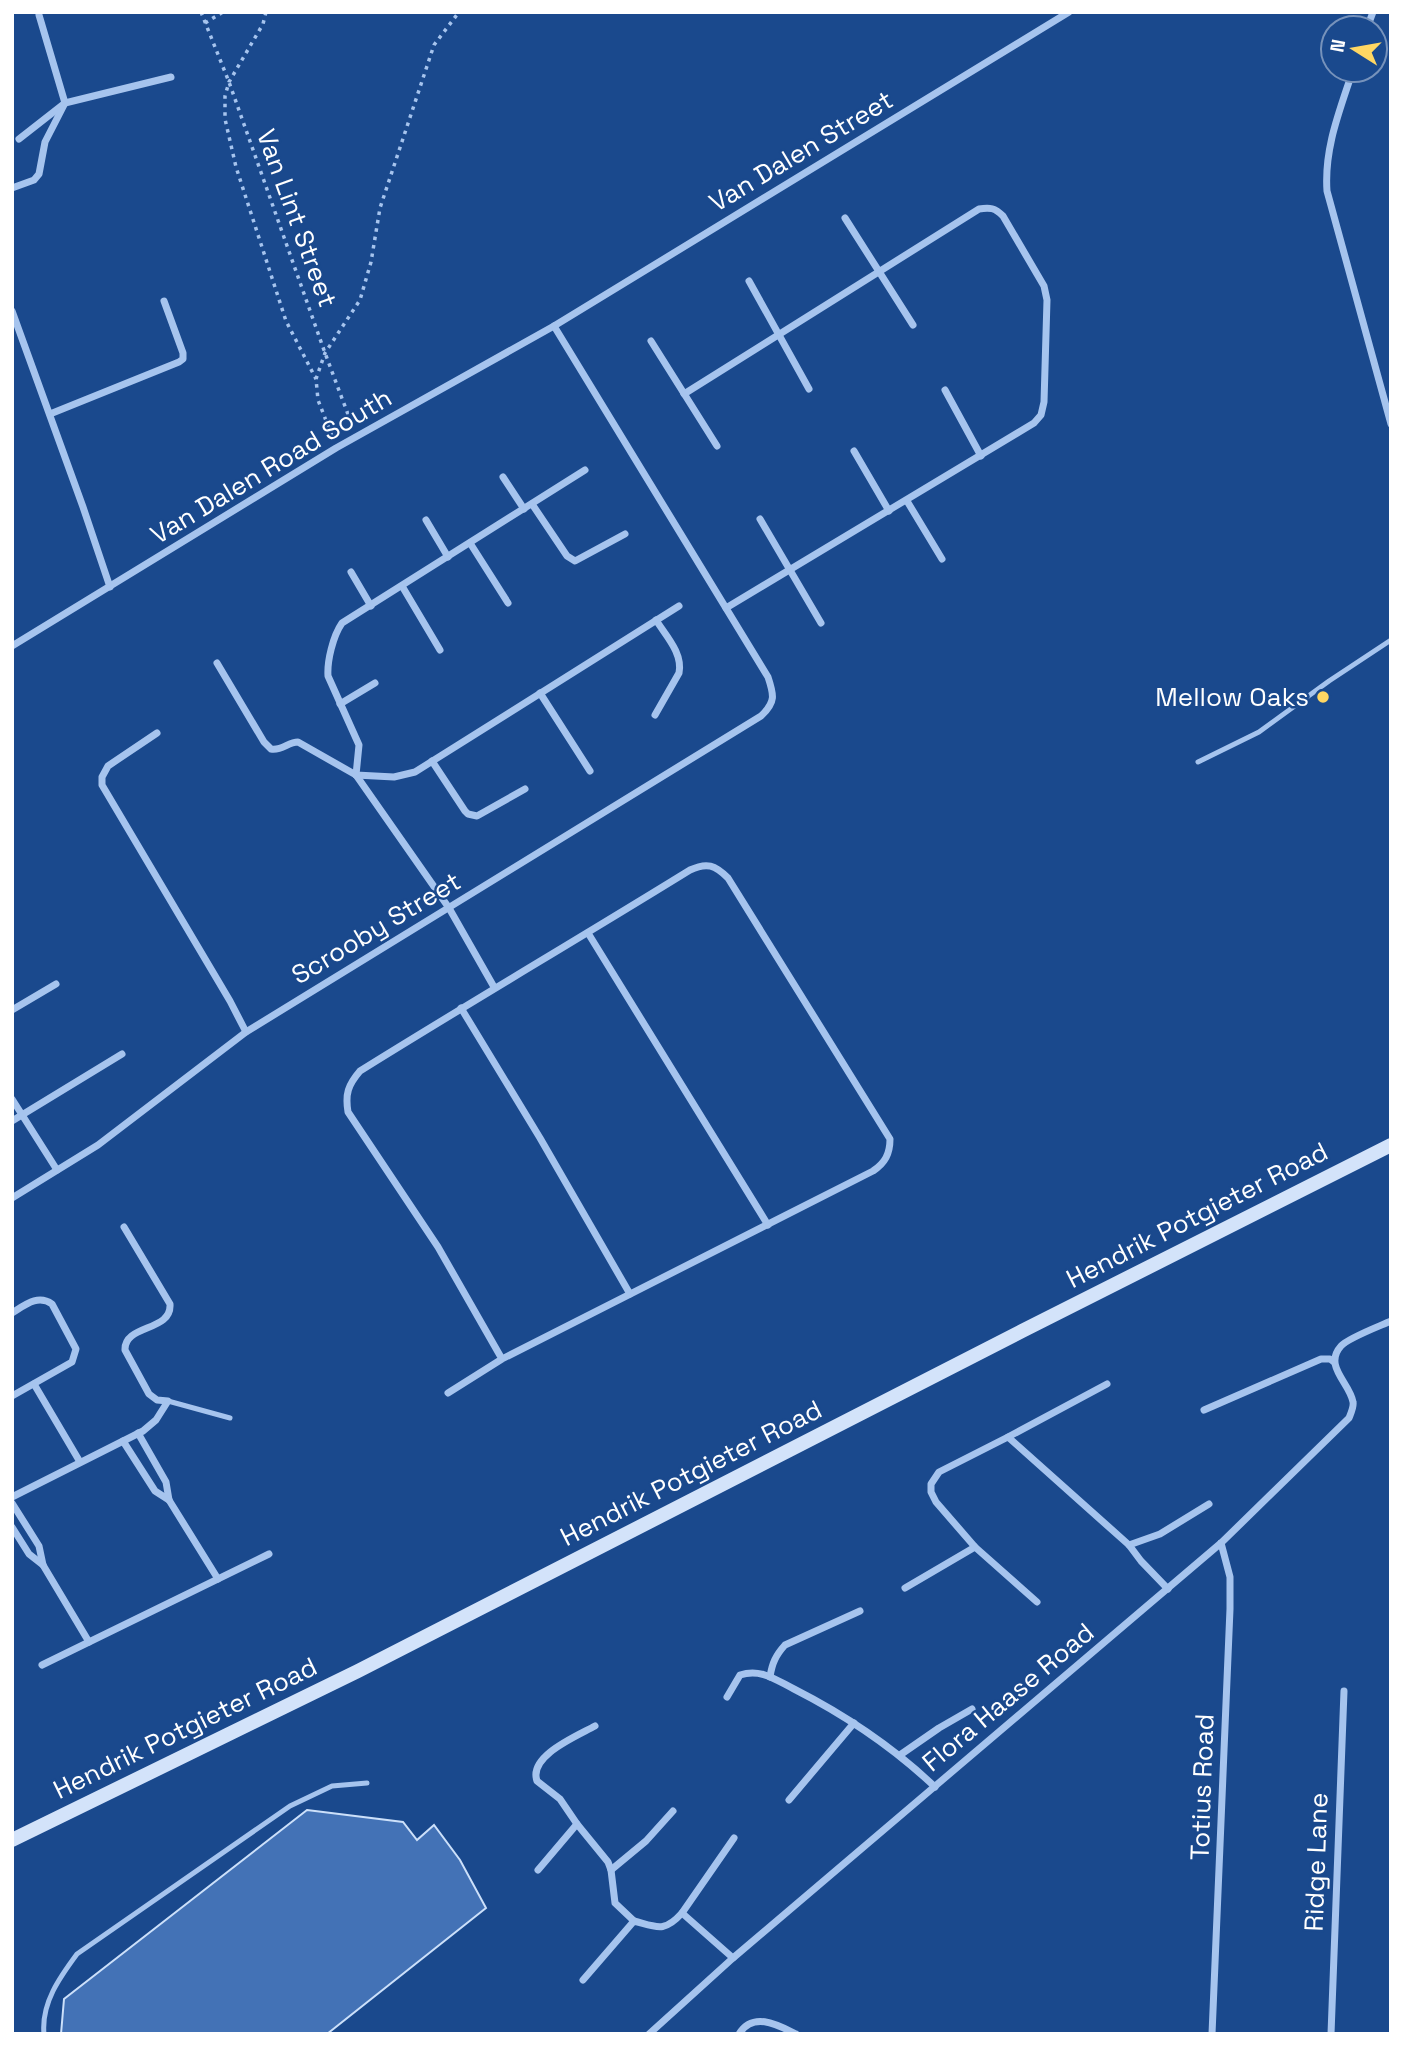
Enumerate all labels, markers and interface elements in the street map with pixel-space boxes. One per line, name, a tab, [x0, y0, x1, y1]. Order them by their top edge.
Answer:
north arrow	[1319, 14, 1389, 84]
text: N	[1324, 37, 1351, 54]
street label: Van Dalen Street	[703, 83, 899, 219]
street label: Van Lint Street	[249, 124, 345, 312]
street label: Van Dalen Road South	[144, 380, 398, 552]
place label: Mellow Oaks	[1155, 680, 1309, 714]
marker: Mellow Oaks	[1315, 689, 1331, 705]
street label: Scrooby Street	[285, 864, 467, 992]
street label: Hendrik Potgieter Road	[1060, 1134, 1334, 1296]
street label: Hendrik Potgieter Road	[554, 1392, 828, 1554]
street label: Flora Haase Road	[915, 1615, 1101, 1779]
street label: Hendrik Potgieter Road	[48, 1649, 322, 1807]
street label: Totius Road	[1182, 1713, 1222, 1861]
street label: Ridge Lane	[1297, 1792, 1335, 1932]

